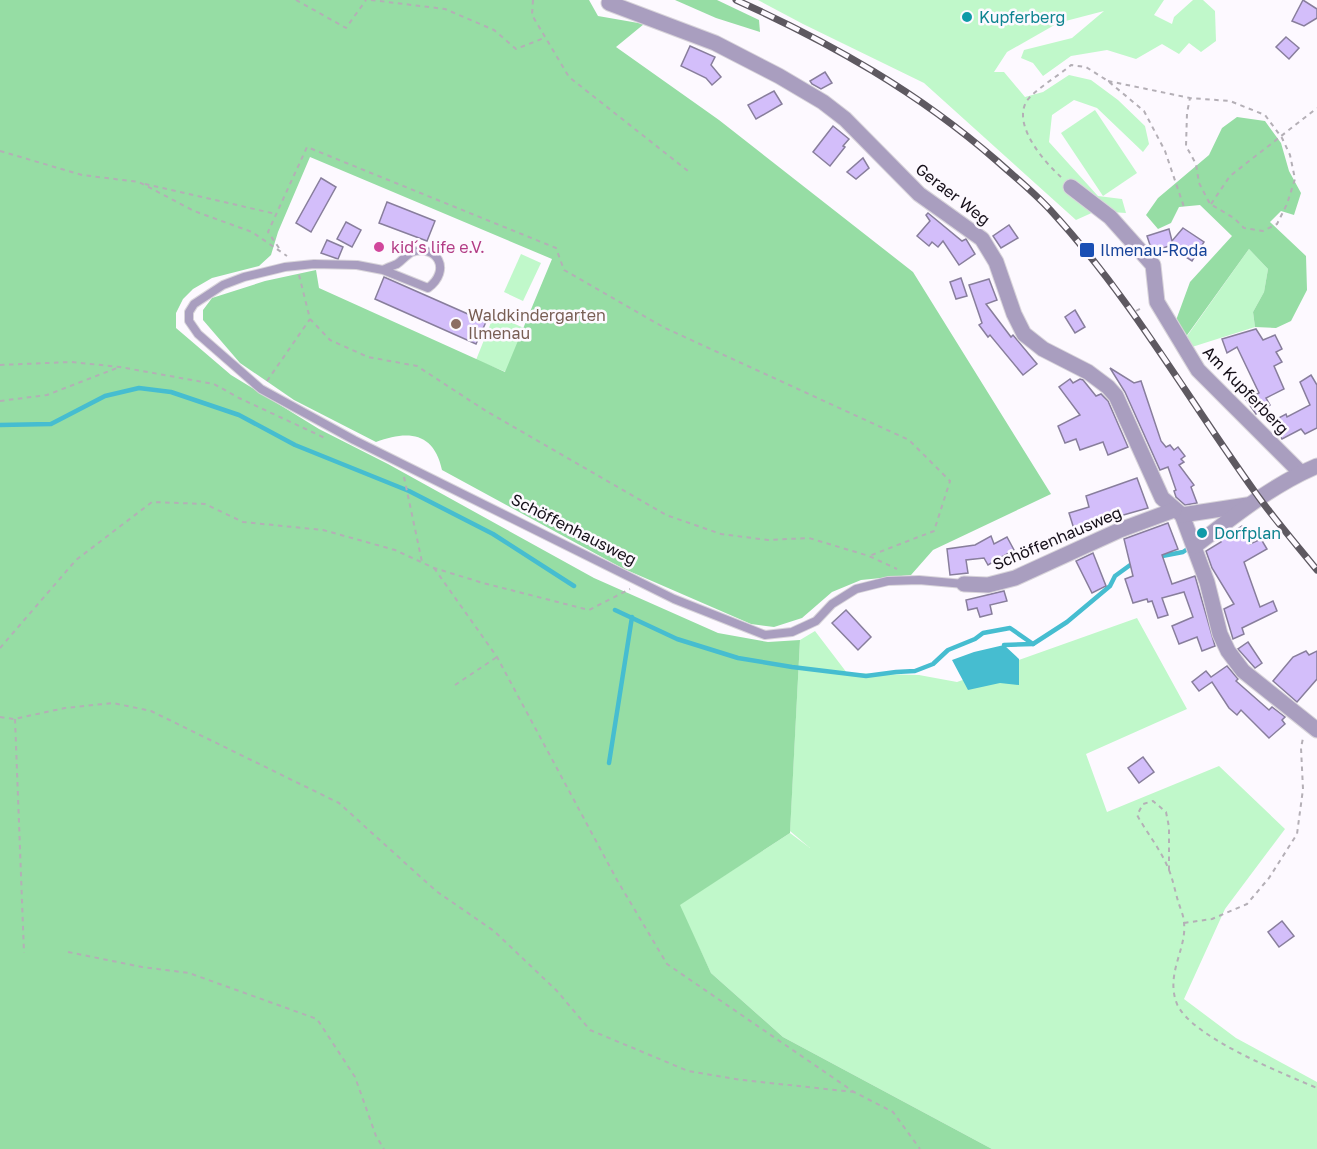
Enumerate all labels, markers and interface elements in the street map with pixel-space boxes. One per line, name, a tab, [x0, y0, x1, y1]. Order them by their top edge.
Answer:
place label: Kupferberg	[979, 7, 1065, 27]
marker: Kupferberg	[960, 10, 974, 24]
street label: Geraer Weg	[912, 159, 994, 229]
place label: kid´s life e.V.	[391, 237, 485, 257]
marker: kid´s life e.V.	[372, 240, 386, 254]
place label: Ilmenau-Roda	[1100, 240, 1207, 260]
marker: Ilmenau-Roda	[1078, 241, 1096, 259]
place label: Waldkindergarten Ilmenau	[468, 305, 606, 343]
marker: Waldkindergarten Ilmenau	[449, 317, 463, 331]
street label: Am Kupferberg	[1199, 342, 1293, 438]
street label: Schöffenhausweg	[508, 489, 640, 569]
street label: Schöffenhausweg	[990, 502, 1124, 574]
place label: Dorfplan	[1214, 523, 1281, 543]
marker: Dorfplan	[1195, 526, 1209, 540]

